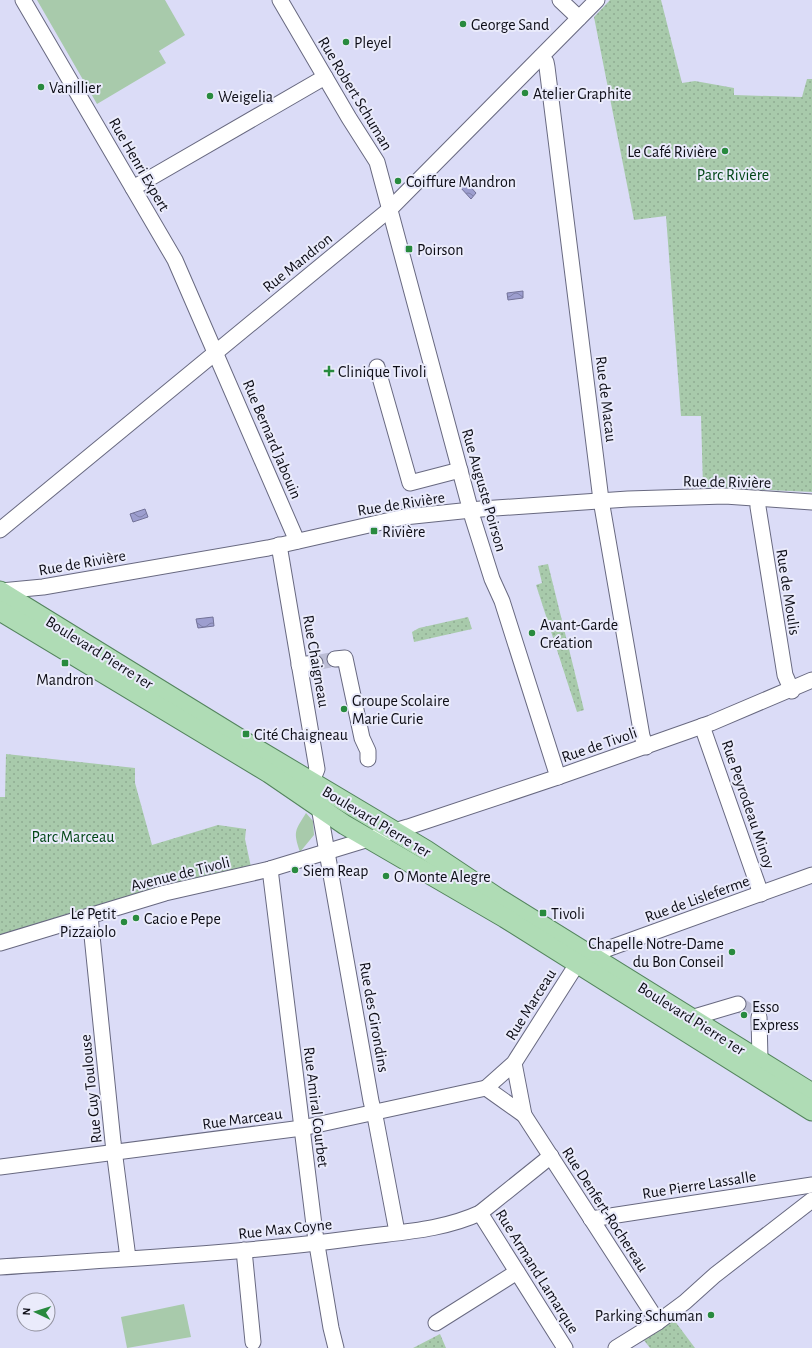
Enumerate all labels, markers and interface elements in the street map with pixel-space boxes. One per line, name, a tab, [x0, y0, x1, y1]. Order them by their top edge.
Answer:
place label: George Sand	[471, 17, 549, 33]
marker: George Sand	[458, 19, 468, 29]
street label: Rue Robert Schuman	[315, 34, 395, 153]
place label: Pleyel	[354, 35, 392, 52]
marker: Pleyel	[341, 37, 351, 47]
place label: Vanillier	[49, 80, 102, 96]
marker: Vanillier	[36, 82, 46, 92]
place label: Atelier Graphite	[533, 86, 631, 102]
marker: Atelier Graphite	[520, 88, 530, 98]
place label: Weigelia	[218, 89, 273, 105]
marker: Weigelia	[205, 91, 215, 101]
street label: Rue Henri Expert	[106, 115, 172, 214]
place label: Le Café Rivière	[627, 144, 717, 160]
marker: Le Café Rivière	[720, 146, 730, 156]
park label: Parc Rivière	[697, 167, 769, 183]
place label: Coiffure Mandron	[406, 174, 516, 190]
marker: Coiffure Mandron	[393, 176, 403, 186]
street label: Rue Mandron	[260, 230, 335, 295]
place label: Poirson	[417, 242, 463, 258]
marker: Poirson	[404, 244, 414, 254]
street label: Rue de Macau	[593, 355, 619, 443]
place label: Clinique Tivoli	[338, 364, 427, 380]
marker: Clinique Tivoli	[323, 365, 335, 377]
street label: Rue Bernard Jabouin	[240, 378, 304, 501]
street label: Rue Auguste Poirson	[459, 427, 509, 554]
street label: Rue de Rivière	[683, 473, 771, 491]
street label: Rue de Rivière	[356, 489, 446, 519]
place label: Rivière	[382, 524, 425, 540]
marker: Rivière	[369, 526, 379, 536]
street label: Rue de Rivière	[37, 547, 127, 579]
street label: Rue de Moulis	[773, 548, 803, 636]
street label: Boulevard Pierre 1er	[43, 613, 157, 693]
street label: Rue Chaigneau	[300, 614, 332, 709]
place label: Avant-Garde Création	[540, 617, 618, 651]
marker: Avant-Garde Création	[527, 628, 537, 638]
marker: Mandron	[60, 658, 70, 668]
place label: Mandron	[36, 672, 94, 688]
place label: Groupe Scolaire Marie Curie	[352, 693, 450, 727]
marker: Groupe Scolaire Marie Curie	[339, 704, 349, 714]
street label: Rue de Tivoli	[559, 725, 639, 765]
place label: Cité Chaigneau	[254, 727, 348, 743]
marker: Cité Chaigneau	[241, 729, 251, 739]
street label: Rue Peyrodeau Minoy	[718, 738, 778, 871]
street label: Boulevard Pierre 1er	[319, 783, 434, 861]
park label: Parc Marceau	[31, 829, 115, 845]
street label: Avenue de Tivoli	[129, 854, 231, 894]
place label: Siem Reap	[303, 863, 368, 879]
marker: Siem Reap	[290, 865, 300, 875]
place label: O Monte Alegre	[394, 869, 491, 885]
marker: O Monte Alegre	[381, 871, 391, 881]
street label: Rue de Lisleferme	[643, 873, 752, 925]
place label: Le Petit Pizzaiolo	[60, 906, 116, 940]
place label: Tivoli	[551, 906, 585, 922]
marker: Tivoli	[538, 908, 548, 918]
place label: Cacio e Pepe	[144, 911, 221, 927]
marker: Cacio e Pepe	[131, 913, 141, 923]
marker: Le Petit Pizzaiolo	[119, 917, 129, 927]
place label: Chapelle Notre-Dame du Bon Conseil	[588, 936, 724, 970]
marker: Chapelle Notre-Dame du Bon Conseil	[727, 947, 737, 957]
street label: Rue des Girondins	[356, 961, 392, 1074]
street label: Rue Marceau	[503, 966, 559, 1043]
street label: Boulevard Pierre 1er	[635, 979, 749, 1059]
place label: Esso Express	[752, 999, 799, 1033]
marker: Esso Express	[739, 1010, 749, 1020]
street label: Rue Guy Toulouse	[77, 1034, 106, 1144]
street label: Rue Amiral Courbet	[301, 1046, 331, 1168]
street label: Rue Marceau	[201, 1105, 283, 1133]
street label: Rue Denfert-Rochereau	[559, 1144, 651, 1275]
street label: Rue Pierre Lassalle	[641, 1168, 757, 1202]
street label: Rue Armand Lamarque	[492, 1207, 582, 1336]
street label: Rue Max Coyne	[237, 1216, 333, 1243]
north arrow	[16, 1292, 56, 1332]
text: N	[21, 1307, 32, 1316]
place label: Parking Schuman	[595, 1308, 703, 1324]
marker: Parking Schuman	[706, 1310, 716, 1320]

